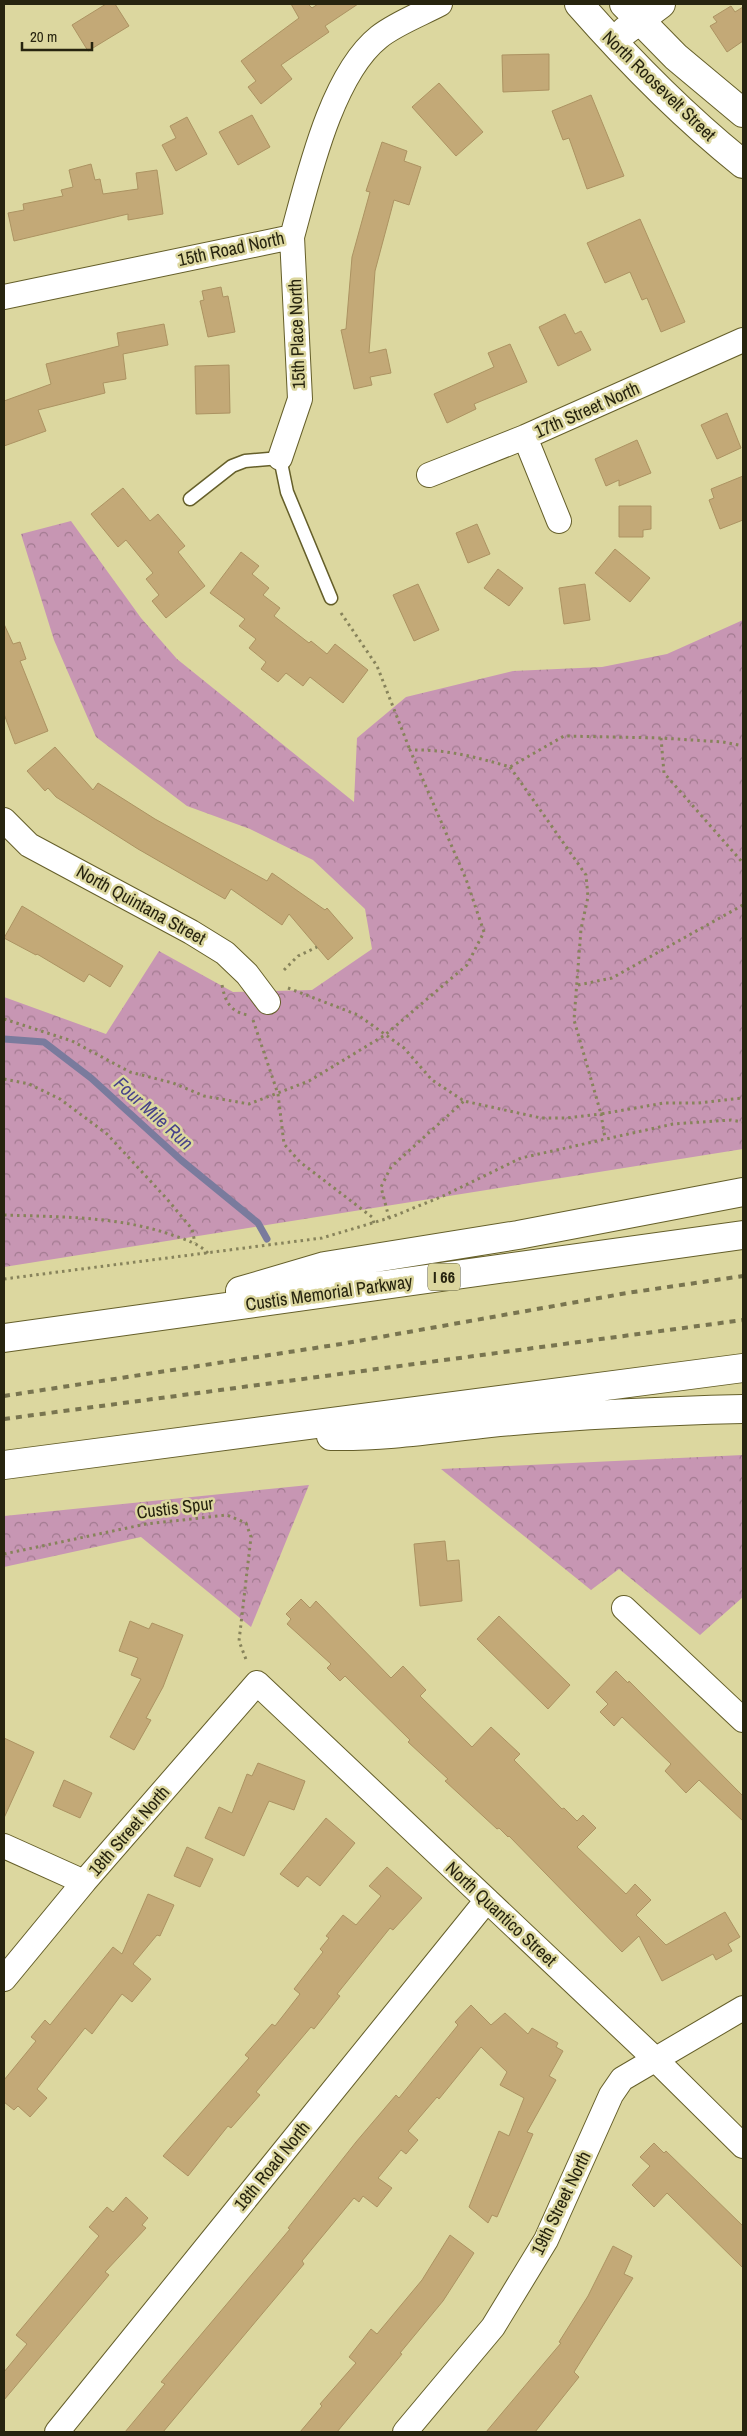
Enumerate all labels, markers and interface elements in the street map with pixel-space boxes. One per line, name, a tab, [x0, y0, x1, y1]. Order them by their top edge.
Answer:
scale bar	[22, 20, 92, 52]
street label: North Roosevelt Street	[597, 25, 722, 146]
text: 20 m	[30, 26, 57, 47]
street label: 15th Road North	[175, 225, 286, 272]
street label: 15th Place North	[282, 279, 311, 389]
street label: 17th Street North	[530, 375, 643, 444]
street label: North Quintana Street	[72, 859, 210, 951]
water label: Four Mile Run	[109, 1071, 199, 1155]
road number: I 66	[428, 1264, 460, 1290]
street label: Custis Memorial Parkway	[244, 1268, 415, 1317]
street label: Custis Spur	[135, 1490, 215, 1525]
street label: 18th Street North	[82, 1780, 175, 1881]
street label: North Quantico Street	[440, 1856, 562, 1972]
street label: 18th Road North	[228, 2116, 315, 2216]
street label: 19th Street North	[525, 2147, 596, 2259]

